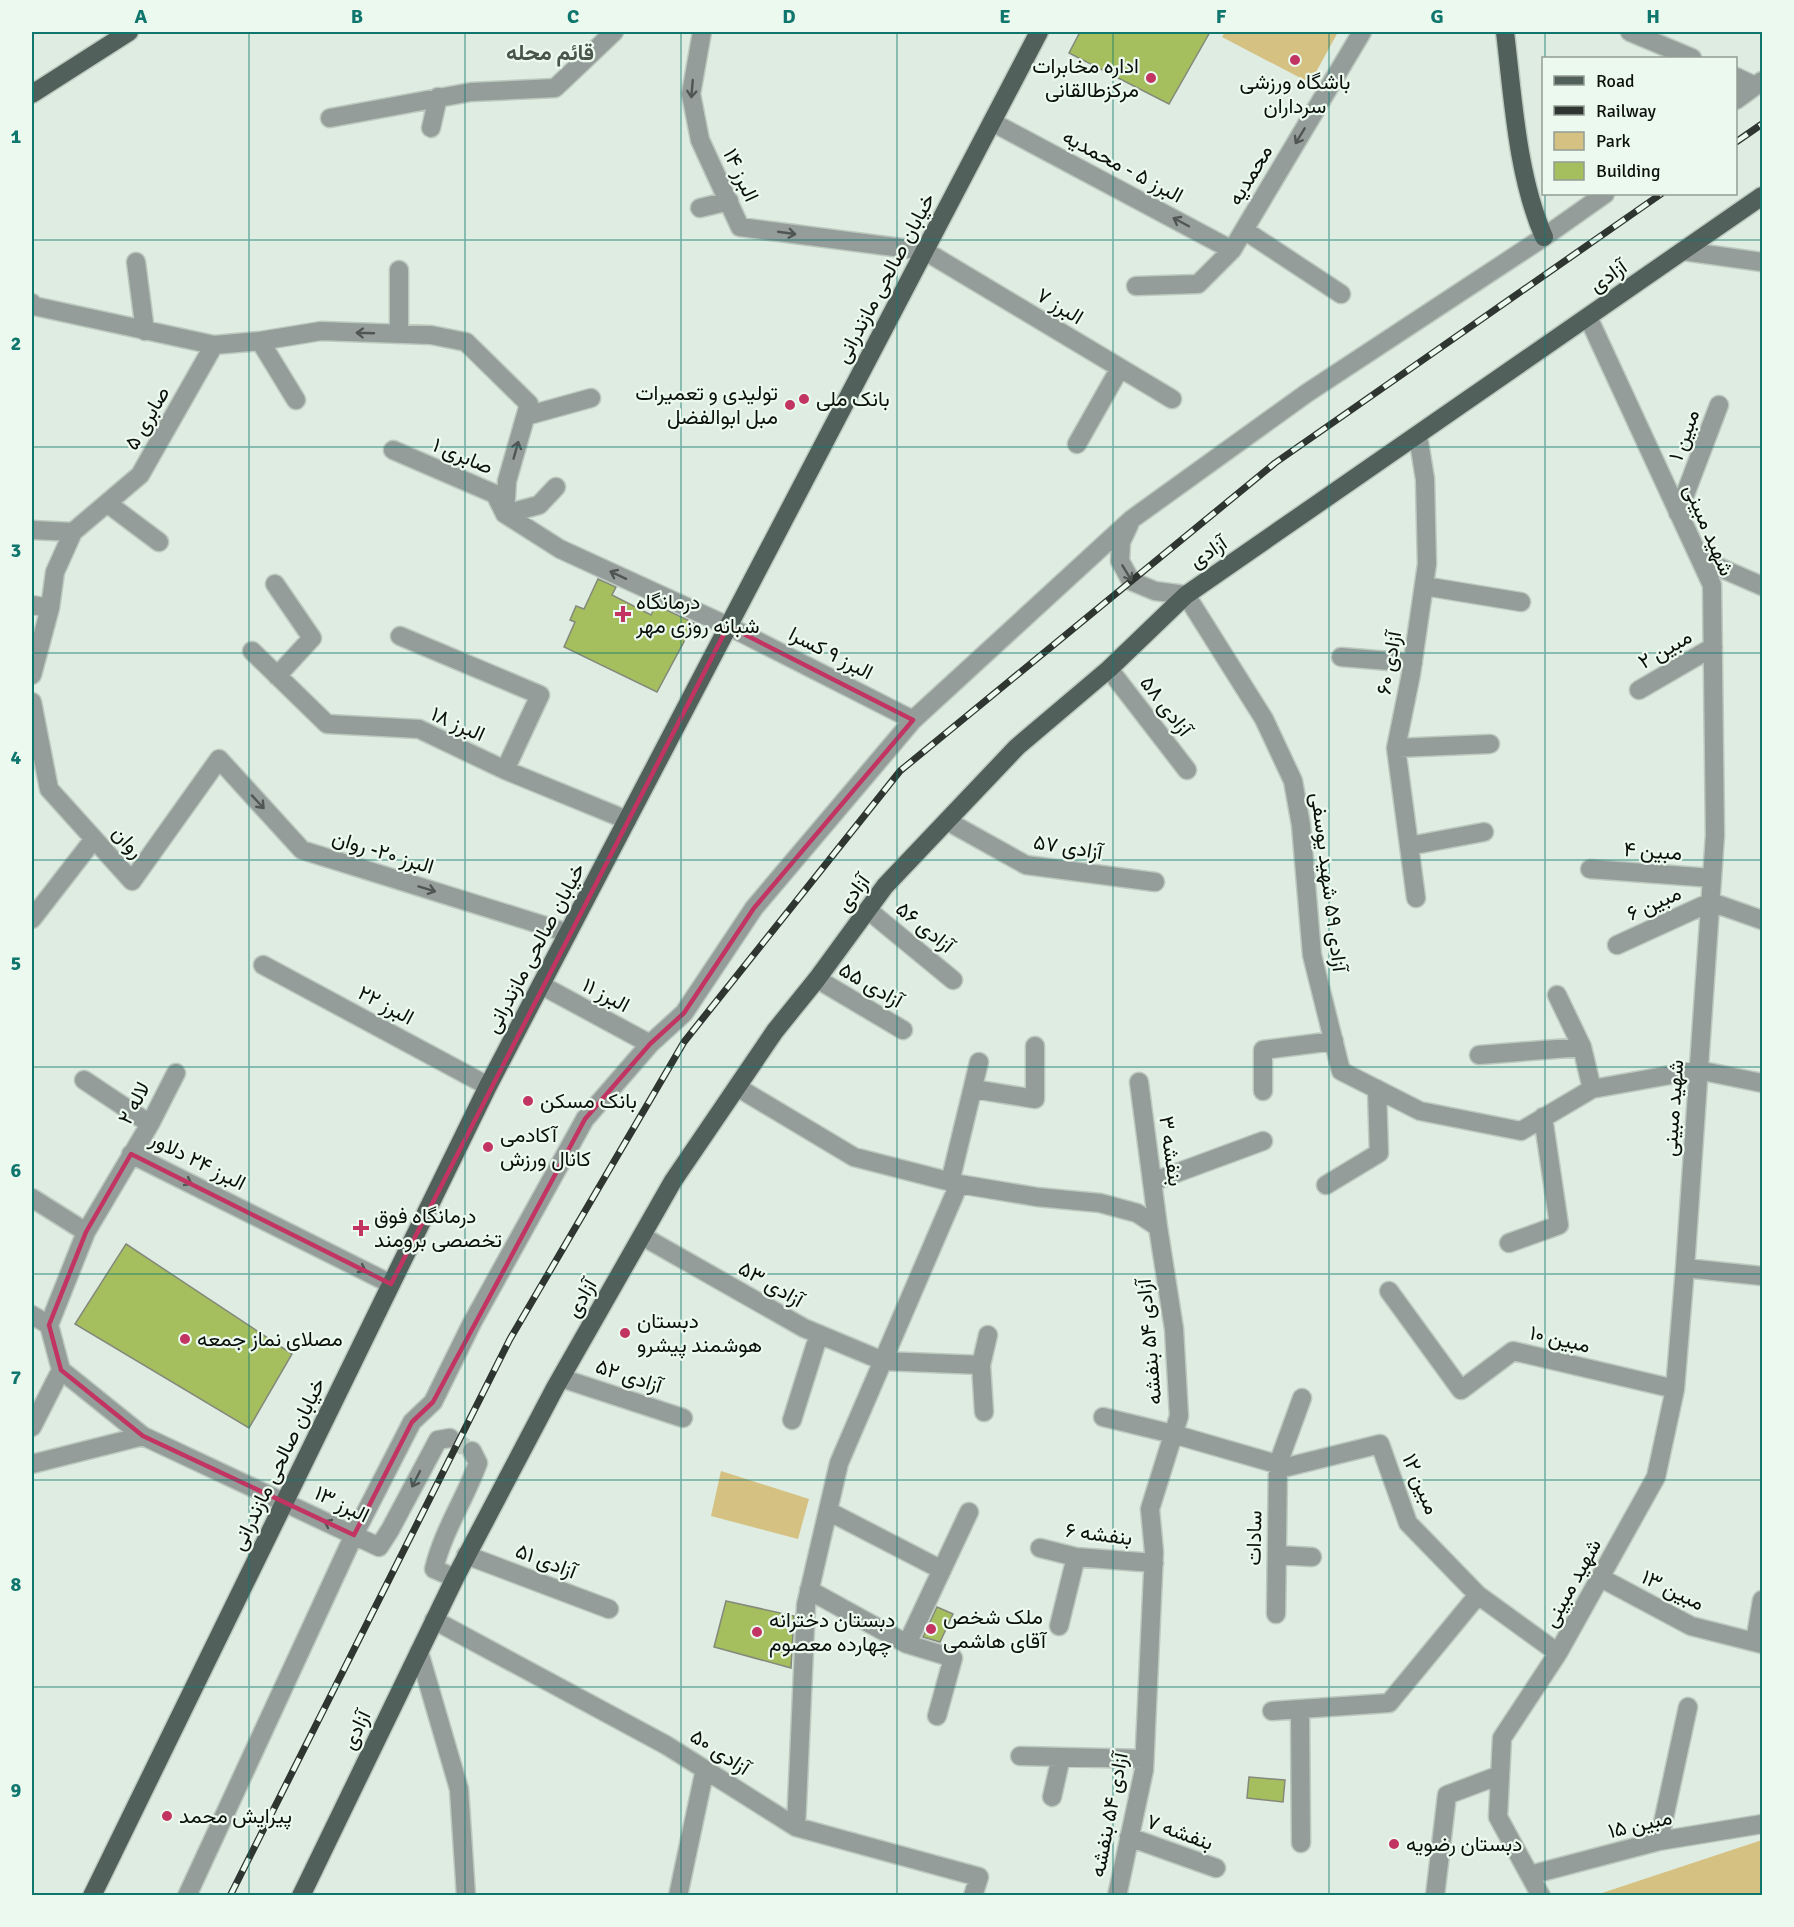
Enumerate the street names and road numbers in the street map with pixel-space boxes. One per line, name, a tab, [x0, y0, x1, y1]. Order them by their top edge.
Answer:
street label: البرز ۵ - محمدیه	[1058, 123, 1188, 209]
street label: محمدیه	[1222, 140, 1278, 210]
street label: البرز ۱۴	[717, 144, 765, 206]
street label: خیابان صالحی مازندرانی	[829, 188, 941, 368]
street label: آزادی	[1584, 253, 1634, 298]
street label: البرز ۷	[1032, 282, 1088, 330]
street label: صابری ۵	[118, 382, 176, 454]
street label: مبین ۱	[1663, 406, 1705, 464]
street label: صابری ۱	[429, 432, 497, 480]
street label: شهید مبینی	[1678, 480, 1740, 580]
street label: آزادی	[1184, 529, 1234, 574]
street label: البرز ۹ کسرا	[784, 621, 878, 685]
street label: مبین ۲	[1634, 623, 1696, 675]
street label: آزادی ۶۰	[1371, 627, 1408, 697]
street label: آزادی ۵۸	[1134, 671, 1199, 743]
street label: البرز ۱۸	[427, 701, 489, 747]
street label: آزادی ۵۹ شهید یوسفی	[1305, 791, 1353, 975]
street label: روان	[107, 820, 149, 864]
street label: البرز ۲۰- روان	[329, 824, 437, 880]
street label: آزادی ۵۷	[1032, 829, 1107, 866]
street label: مبین ۴	[1623, 836, 1683, 866]
street label: خیابان صالحی مازندرانی	[479, 858, 591, 1038]
street label: آزادی	[830, 867, 877, 917]
street label: مبین ۶	[1623, 880, 1685, 926]
street label: آزادی ۵۶	[891, 896, 961, 960]
street label: آزادی ۵۵	[834, 956, 910, 1015]
street label: البرز ۱۱	[578, 972, 634, 1018]
street label: البرز ۲۲	[353, 979, 419, 1031]
street label: شهید مبینی	[1657, 1059, 1689, 1157]
street label: لاله ۲	[112, 1077, 156, 1129]
street label: بنفشه ۳	[1153, 1114, 1189, 1188]
street label: البرز ۲۴ دلاور	[145, 1125, 250, 1196]
street label: آزادی ۵۳	[734, 1255, 810, 1314]
street label: آزادی	[560, 1272, 603, 1322]
street label: آزادی ۵۴ بنفشه	[1130, 1276, 1167, 1406]
street label: مبین ۱۰	[1527, 1319, 1593, 1359]
street label: آزادی ۵۲	[592, 1353, 668, 1400]
street label: خیابان صالحی مازندرانی	[225, 1373, 331, 1555]
street label: مبین ۱۲	[1397, 1450, 1445, 1518]
street label: البرز ۱۳	[310, 1480, 374, 1528]
street label: سادات	[1241, 1510, 1267, 1566]
street label: بنفشه ۶	[1064, 1517, 1134, 1551]
street label: شهید مبینی	[1537, 1534, 1607, 1632]
street label: آزادی ۵۱	[512, 1537, 582, 1585]
street label: مبین ۱۳	[1637, 1564, 1709, 1616]
street label: آزادی	[335, 1704, 377, 1754]
street label: آزادی ۵۰	[685, 1723, 757, 1782]
street label: آزادی ۵۴ بنفشه	[1084, 1748, 1134, 1879]
street label: مبین ۱۵	[1605, 1804, 1675, 1844]
street label: بنفشه ۷	[1143, 1808, 1217, 1856]

